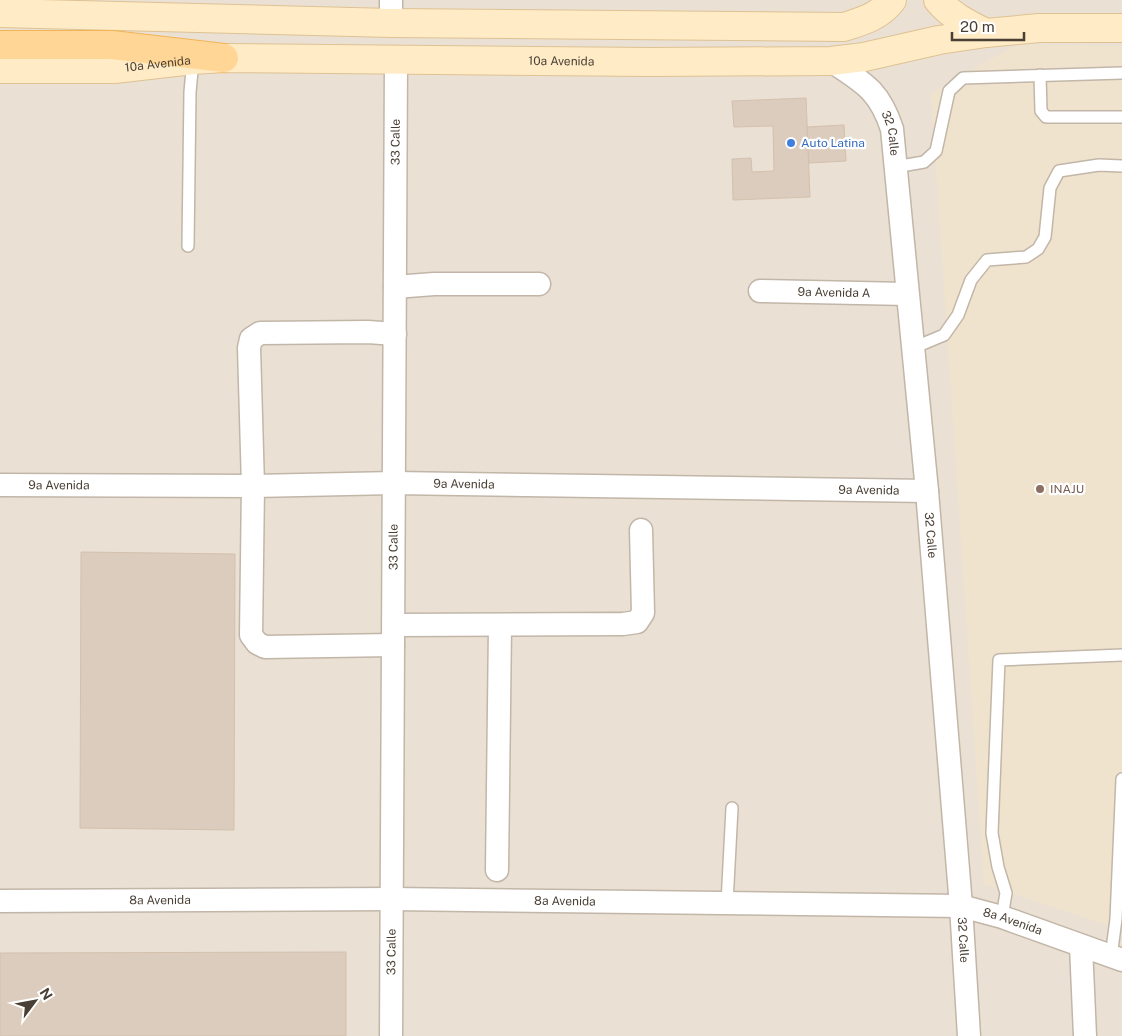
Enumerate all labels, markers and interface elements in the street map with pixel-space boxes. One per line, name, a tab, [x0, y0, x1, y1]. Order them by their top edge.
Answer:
scale bar	[952, 10, 1024, 42]
text: 20 m	[960, 18, 995, 35]
street label: 10a Avenida	[124, 53, 191, 75]
street label: 10a Avenida	[528, 54, 595, 68]
street label: 32 Calle	[879, 108, 902, 157]
street label: 33 Calle	[388, 119, 403, 165]
place label: Auto Latina	[801, 136, 865, 150]
marker: Auto Latina	[785, 137, 797, 149]
street label: 9a Avenida A	[797, 285, 871, 300]
street label: 9a Avenida	[433, 477, 495, 492]
street label: 9a Avenida	[28, 478, 90, 492]
place label: INAJU	[1050, 482, 1084, 496]
street label: 9a Avenida	[838, 483, 900, 498]
marker: INAJU	[1034, 483, 1046, 495]
street label: 32 Calle	[922, 512, 939, 559]
street label: 33 Calle	[386, 524, 401, 570]
street label: 8a Avenida	[129, 893, 191, 907]
street label: 8a Avenida	[534, 894, 596, 909]
street label: 8a Avenida	[982, 905, 1044, 938]
street label: 32 Calle	[955, 916, 972, 964]
street label: 33 Calle	[384, 929, 399, 975]
north arrow	[10, 976, 60, 1026]
text: N	[36, 985, 56, 1003]

